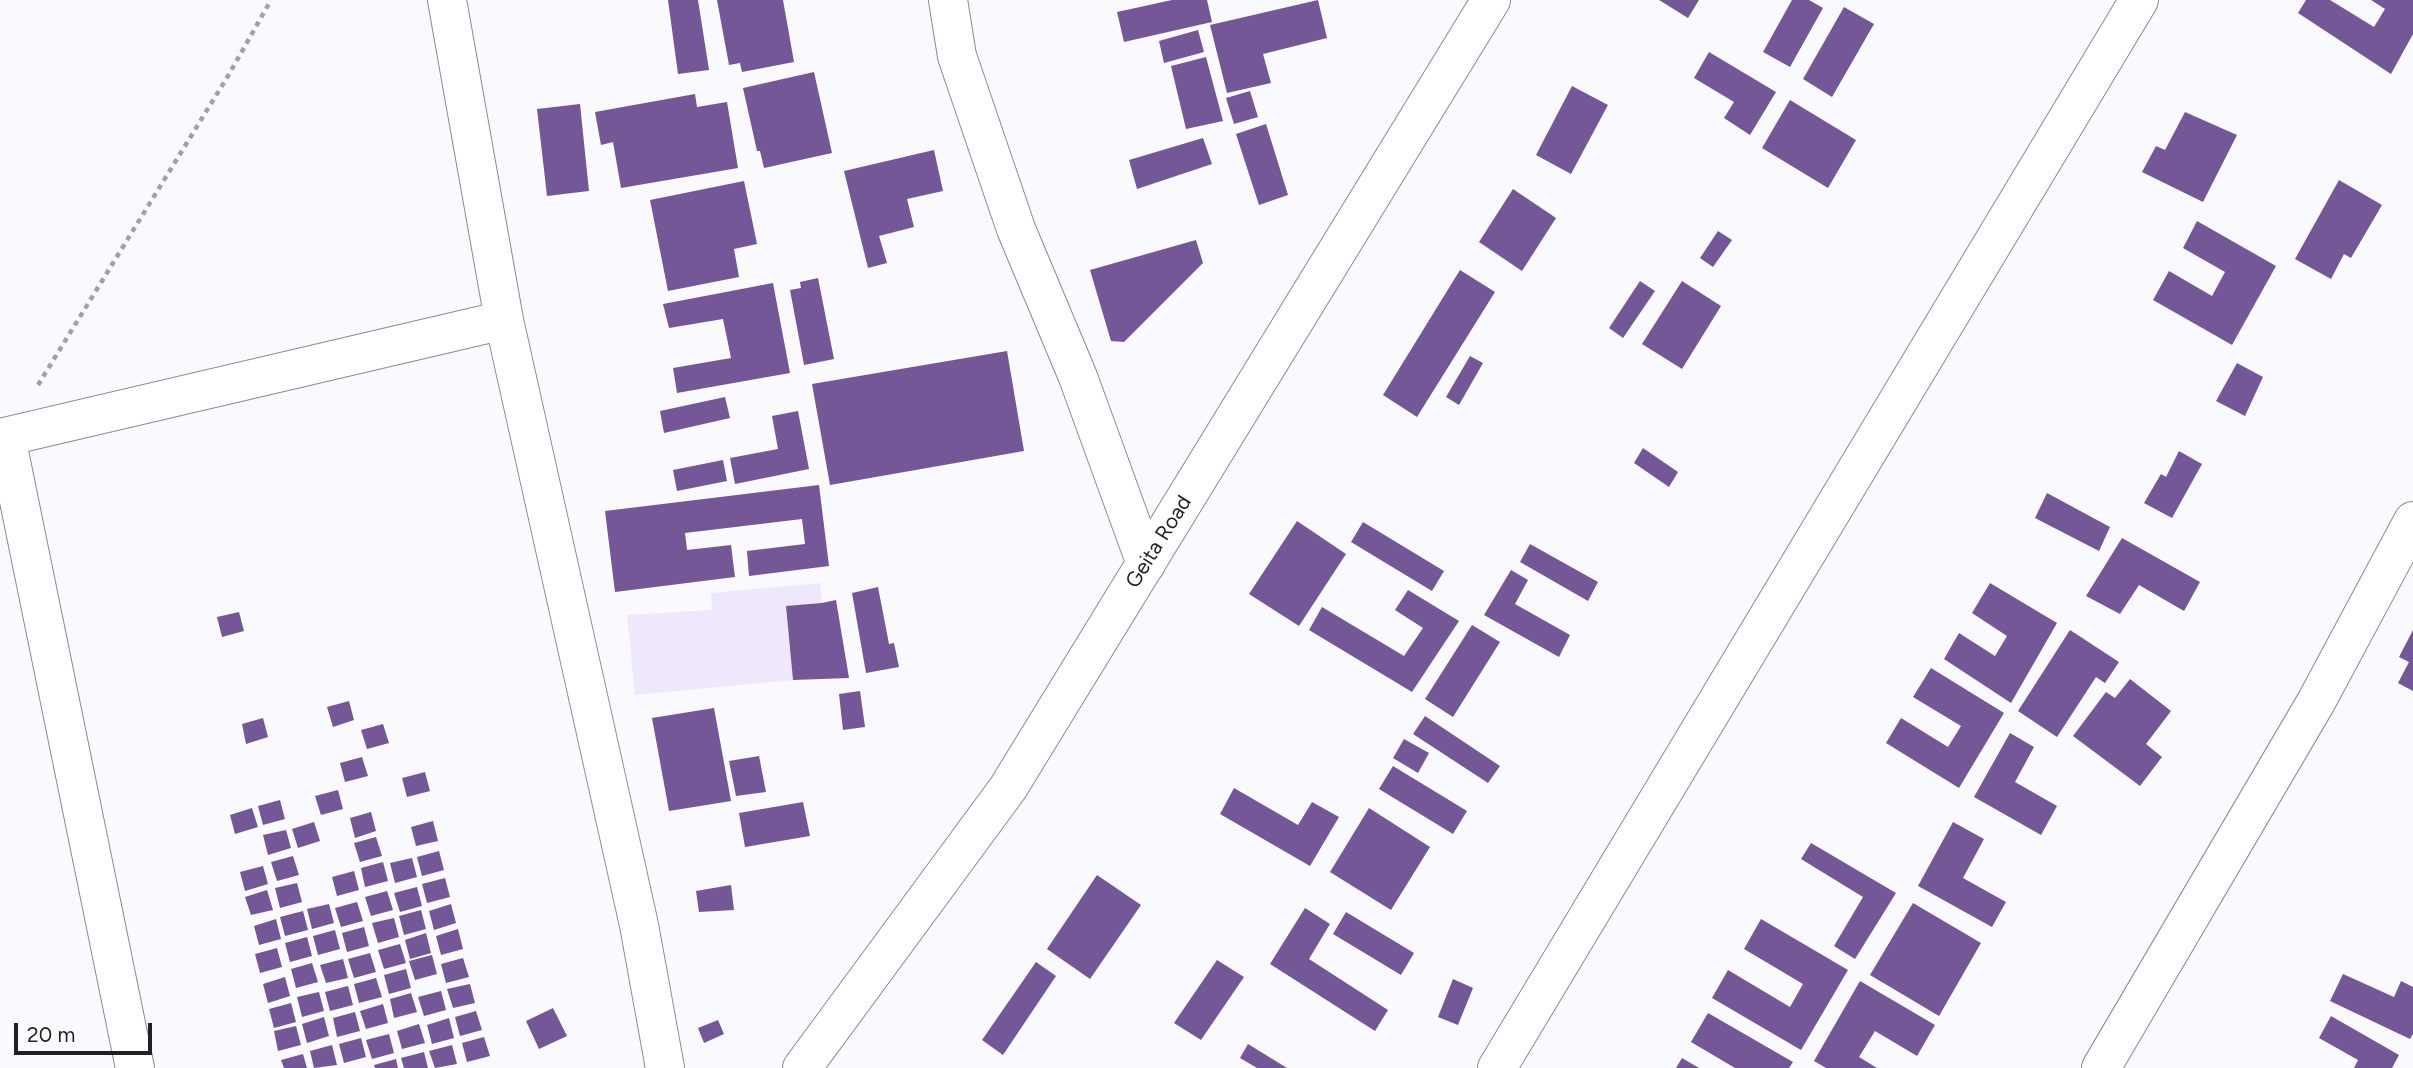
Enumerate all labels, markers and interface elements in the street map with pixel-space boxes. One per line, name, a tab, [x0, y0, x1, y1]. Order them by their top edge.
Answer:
street label: Geita Road	[1121, 491, 1197, 593]
scale bar	[18, 1009, 156, 1052]
text: 20 m	[27, 1022, 75, 1047]

